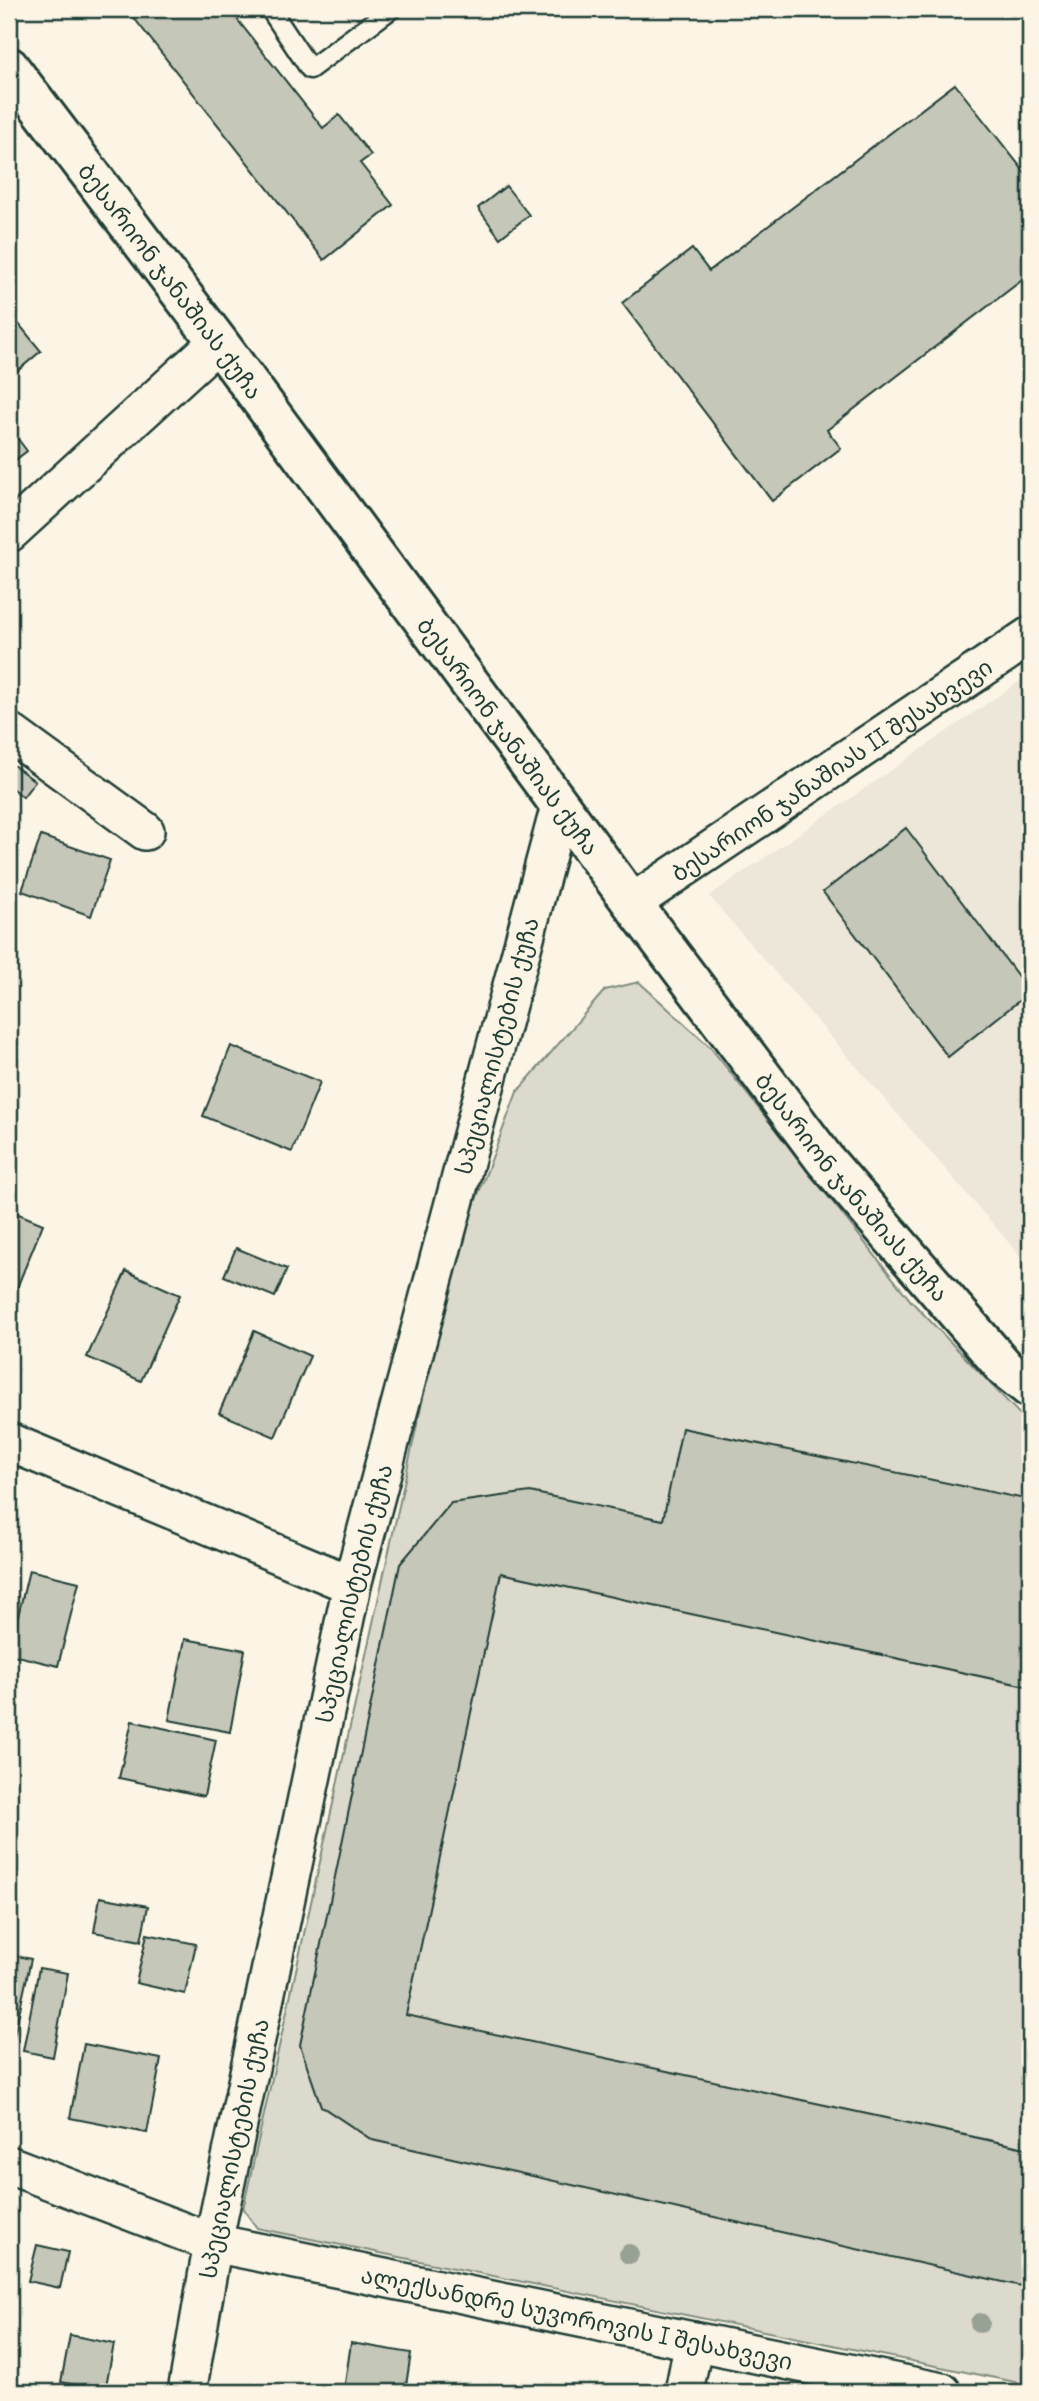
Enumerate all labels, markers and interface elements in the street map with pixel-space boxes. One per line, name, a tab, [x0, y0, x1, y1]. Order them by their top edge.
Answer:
street label: ბესარიონ ჯანაშიას ქუჩა	[72, 157, 269, 404]
street label: ბესარიონ ჯანაშიას ქუჩა	[411, 611, 606, 861]
street label: ბესარიონ ჯანაშიას II შესახვევი	[665, 651, 997, 887]
street label: სპეციალისტების ქუჩა	[448, 914, 544, 1177]
street label: ბესარიონ ჯანაშიას ქუჩა	[750, 1066, 955, 1307]
street label: სპეციალისტების ქუჩა	[309, 1461, 398, 1725]
street label: სპეციალისტების ქუჩა	[193, 2016, 275, 2281]
street label: ალექსანდრე სუვოროვის I შესახვევი	[359, 2259, 795, 2376]

